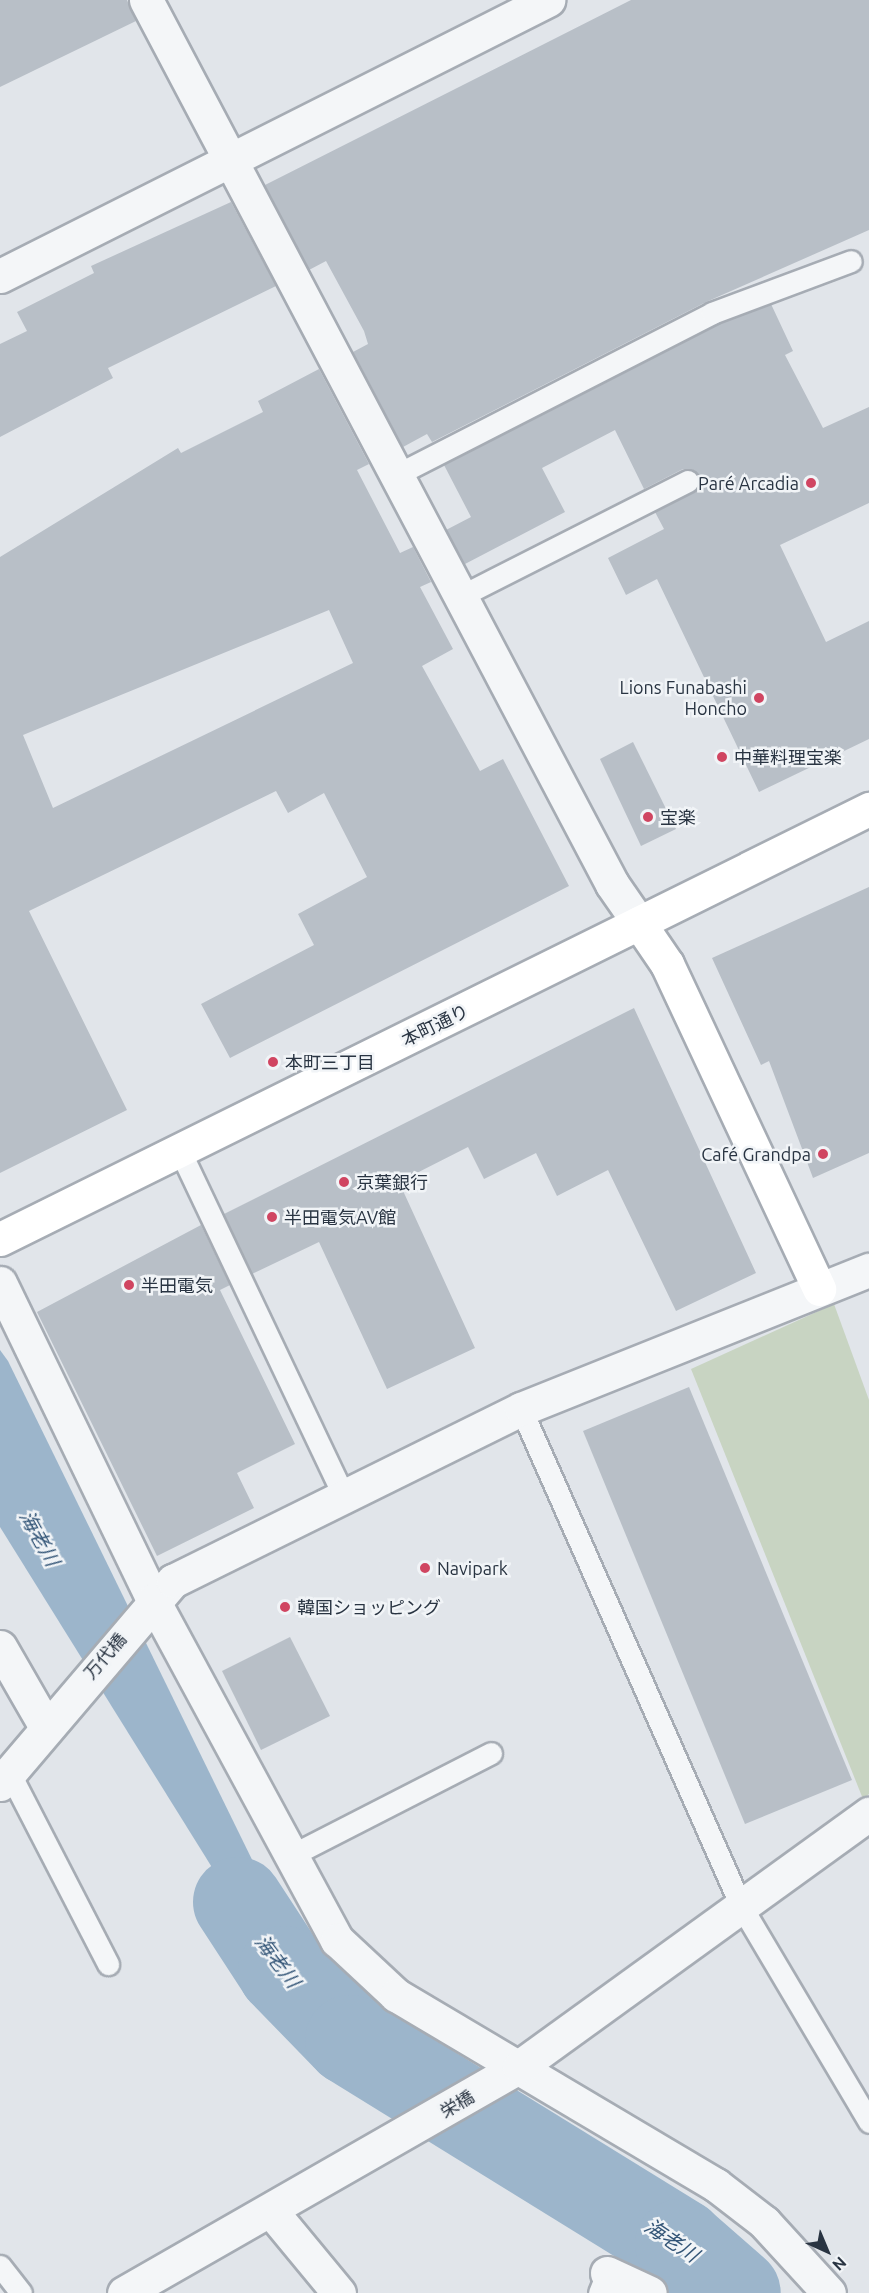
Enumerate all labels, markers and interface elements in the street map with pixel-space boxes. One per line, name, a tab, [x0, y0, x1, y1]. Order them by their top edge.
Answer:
place label: Paré Arcadia	[698, 472, 799, 494]
marker: Paré Arcadia	[804, 476, 818, 490]
place label: Lions Funabashi Honcho	[619, 677, 747, 720]
marker: Lions Funabashi Honcho	[752, 691, 766, 705]
place label: 中華料理宝楽	[734, 746, 842, 768]
marker: 中華料理宝楽	[715, 750, 729, 764]
place label: 宝楽	[660, 806, 696, 828]
marker: 宝楽	[641, 810, 655, 824]
street label: 本町通り	[398, 1000, 472, 1050]
place label: 本町三丁目	[285, 1051, 375, 1073]
marker: 本町三丁目	[266, 1055, 280, 1069]
place label: Café Grandpa	[701, 1143, 811, 1165]
marker: Café Grandpa	[816, 1147, 830, 1161]
place label: 京葉銀行	[356, 1171, 428, 1193]
marker: 京葉銀行	[337, 1175, 351, 1189]
place label: 半田電気AV館	[284, 1206, 396, 1228]
marker: 半田電気AV館	[265, 1210, 279, 1224]
place label: 半田電気	[141, 1274, 213, 1296]
marker: 半田電気	[122, 1278, 136, 1292]
water label: 海老川	[15, 1506, 65, 1570]
place label: Navipark	[437, 1557, 508, 1579]
marker: Navipark	[418, 1561, 432, 1575]
place label: 韓国ショッピング	[297, 1596, 441, 1618]
marker: 韓国ショッピング	[278, 1600, 292, 1614]
street label: 万代橋	[79, 1629, 131, 1683]
water label: 海老川	[250, 1930, 306, 1992]
street label: 栄橋	[436, 2085, 478, 2123]
water label: 海老川	[640, 2213, 704, 2267]
north arrow	[797, 2221, 857, 2281]
text: N	[829, 2253, 850, 2275]

